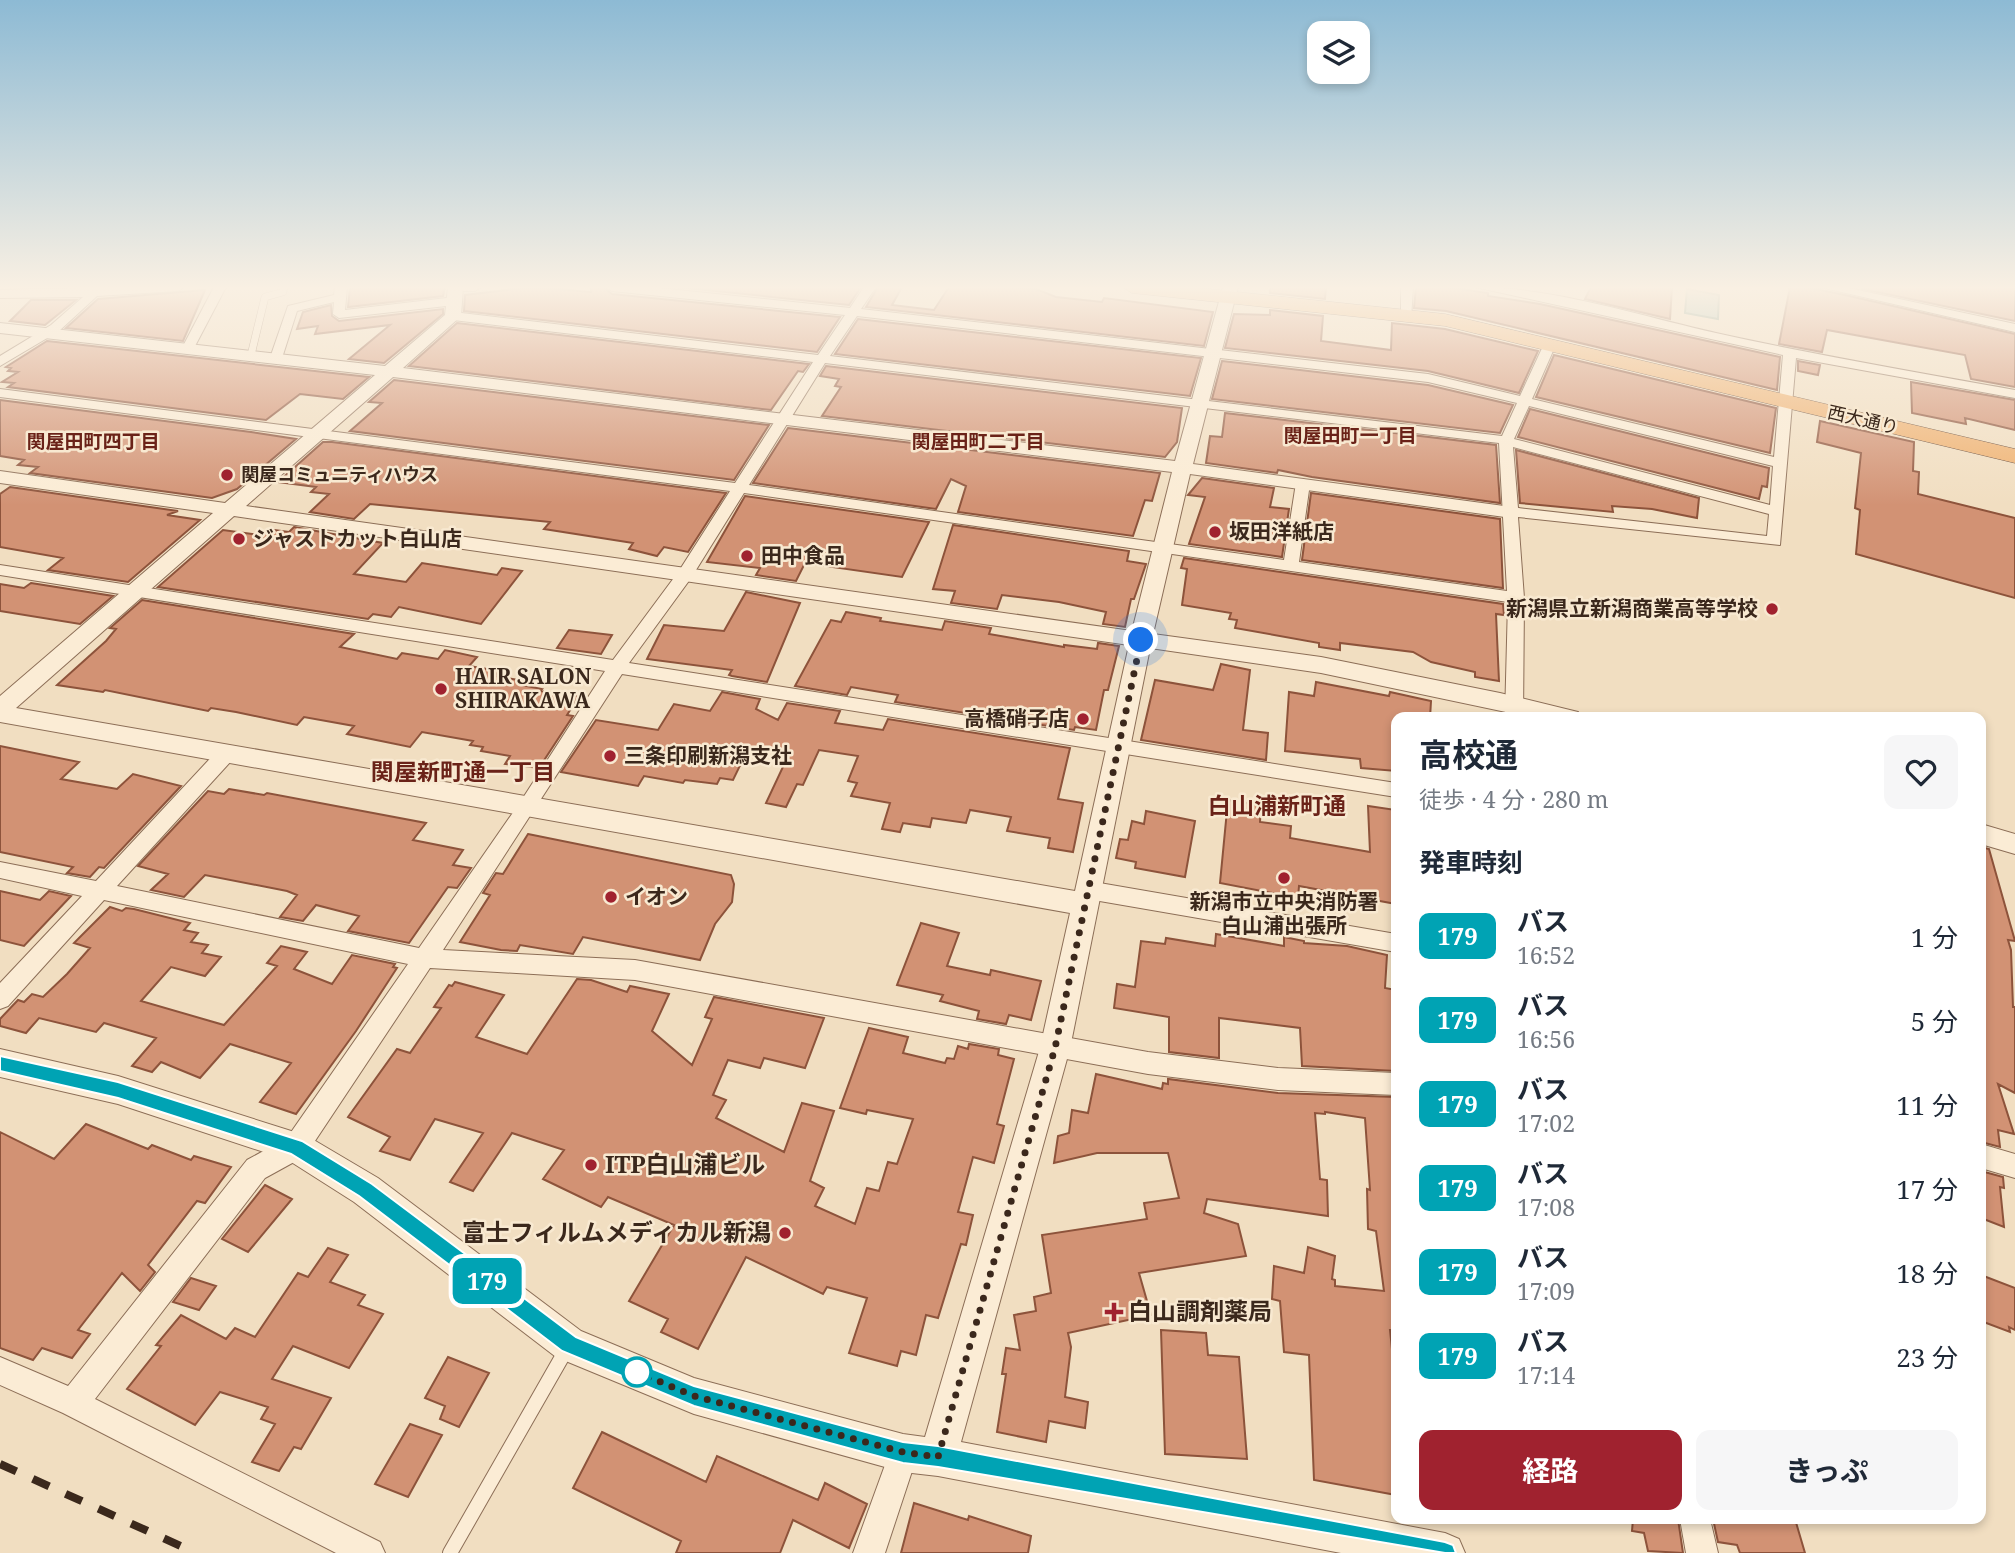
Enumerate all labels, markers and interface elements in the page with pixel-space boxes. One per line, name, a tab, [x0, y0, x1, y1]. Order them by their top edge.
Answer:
map controls	[1307, 21, 1370, 84]
button: layers	[1307, 21, 1370, 84]
street label: 西大通り	[1825, 399, 1901, 439]
district label: 関屋田町一丁目	[1283, 422, 1417, 448]
district label: 関屋田町四丁目	[26, 428, 160, 454]
district label: 関屋田町二丁目	[911, 428, 1045, 454]
place label: 関屋コミュニティハウス	[241, 462, 438, 486]
marker: 関屋コミュニティハウス	[219, 467, 235, 483]
place label: 坂田洋紙店	[1229, 517, 1334, 545]
place label: ジャストカット白山店	[253, 524, 462, 552]
marker: 坂田洋紙店	[1207, 524, 1223, 540]
marker: ジャストカット白山店	[231, 531, 247, 547]
place label: 田中食品	[761, 541, 845, 569]
marker: 田中食品	[739, 548, 755, 564]
place label: 新潟県立新潟商業高等学校	[1506, 594, 1758, 622]
marker: 新潟県立新潟商業高等学校	[1764, 601, 1780, 617]
your location	[1123, 622, 1158, 657]
place label: HAIR SALON SHIRAKAWA	[455, 662, 592, 714]
marker: HAIR SALON SHIRAKAWA	[433, 681, 449, 697]
place label: 高橋硝子店	[964, 704, 1069, 732]
marker: 高橋硝子店	[1075, 711, 1091, 727]
text: 高校通	[1419, 732, 1518, 777]
button: heart	[1884, 735, 1958, 809]
place label: 三条印刷新潟支社	[624, 741, 792, 769]
marker: 三条印刷新潟支社	[602, 748, 618, 764]
district label: 関屋新町通一丁目	[371, 755, 555, 787]
text: 徒歩 · 4 分 · 280 m	[1419, 783, 1609, 815]
district label: 白山浦新町通	[1208, 789, 1346, 821]
text: 発車時刻	[1419, 844, 1523, 880]
marker: 新潟市立中央消防署 白山浦出張所	[1276, 870, 1292, 886]
place label: イオン	[625, 882, 688, 910]
place label: 新潟市立中央消防署 白山浦出張所	[1190, 887, 1379, 939]
marker: イオン	[603, 889, 619, 905]
text: バス	[1517, 903, 1569, 939]
text: 179	[1437, 919, 1478, 952]
text: 1 分	[1911, 919, 1958, 955]
text: 16:52	[1517, 939, 1575, 971]
text: バス	[1517, 987, 1569, 1023]
text: 179	[1437, 1003, 1478, 1036]
text: 5 分	[1911, 1003, 1958, 1039]
text: 16:56	[1517, 1023, 1575, 1055]
text: バス	[1517, 1071, 1569, 1107]
text: 179	[1437, 1087, 1478, 1120]
text: 11 分	[1896, 1087, 1958, 1123]
text: 17:02	[1517, 1107, 1575, 1139]
place label: ITP白山浦ビル	[605, 1147, 766, 1180]
text: バス	[1517, 1155, 1569, 1191]
marker: ITP白山浦ビル	[583, 1157, 599, 1173]
text: 179	[1437, 1171, 1478, 1204]
text: 17 分	[1896, 1171, 1958, 1207]
text: 17:08	[1517, 1191, 1575, 1223]
place label: 富士フィルムメディカル新潟	[462, 1215, 771, 1248]
marker: 富士フィルムメディカル新潟	[777, 1225, 793, 1241]
text: バス	[1517, 1239, 1569, 1275]
text: 179	[1437, 1255, 1478, 1288]
text: 18 分	[1896, 1255, 1958, 1291]
line badge: 179	[447, 1258, 527, 1304]
text: 179	[467, 1264, 507, 1297]
text: 17:09	[1517, 1275, 1575, 1307]
place label: 白山調剤薬局	[1128, 1294, 1272, 1327]
marker: 白山調剤薬局	[1106, 1304, 1122, 1320]
text: バス	[1517, 1323, 1569, 1359]
text: 179	[1437, 1339, 1478, 1372]
text: 23 分	[1896, 1339, 1958, 1375]
unlabelled marker	[622, 1357, 652, 1387]
text: 17:14	[1517, 1359, 1575, 1391]
button: 経路	[1419, 1430, 1682, 1510]
button: きっぷ	[1696, 1430, 1958, 1510]

